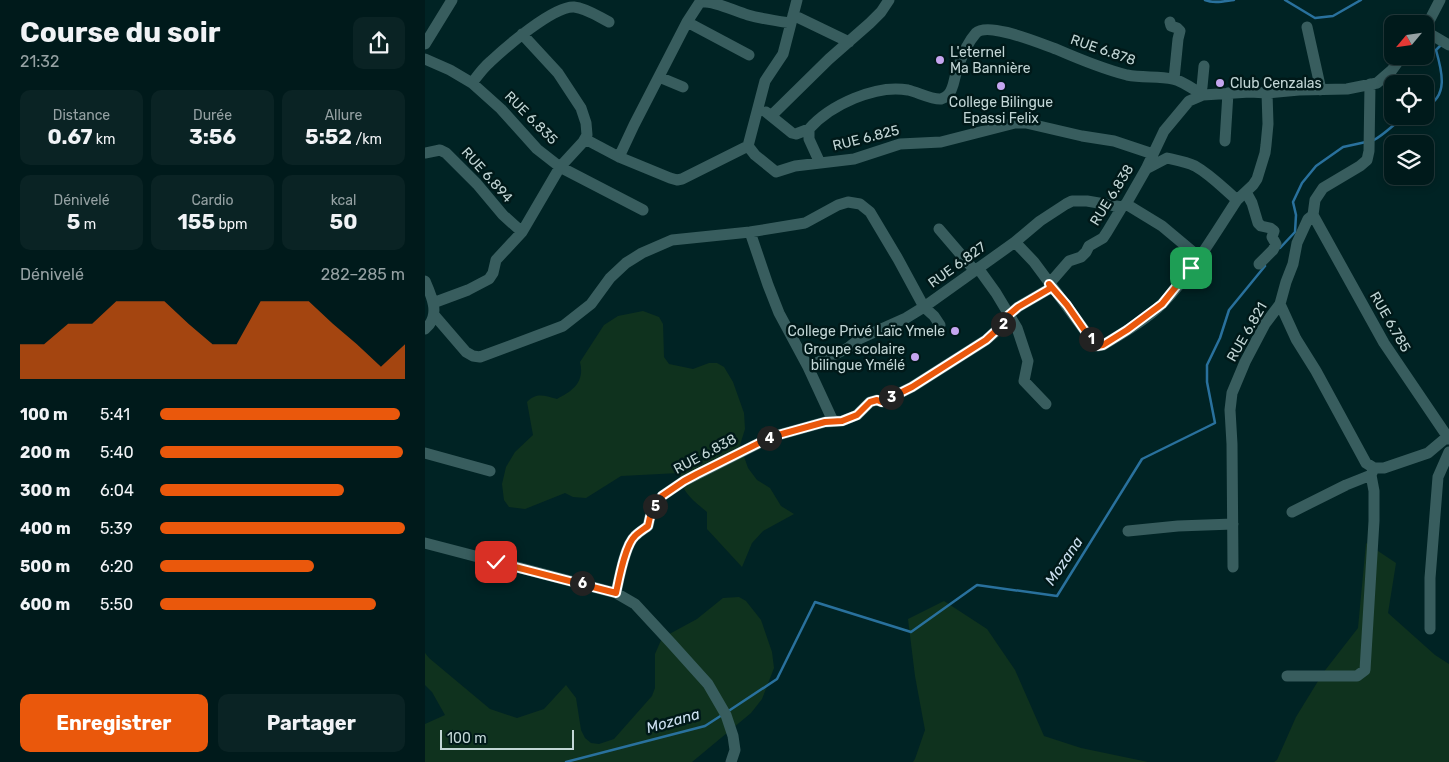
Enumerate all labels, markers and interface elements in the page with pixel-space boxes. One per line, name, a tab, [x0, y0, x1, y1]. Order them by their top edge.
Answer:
north arrow	[1384, 15, 1434, 65]
map controls	[1384, 15, 1434, 185]
text: Course du soir	[20, 16, 220, 49]
button: share	[353, 17, 405, 69]
street label: RUE 6.878	[1068, 31, 1138, 69]
place label: L'eternel Ma Bannière	[950, 44, 1031, 77]
text: 21:32	[20, 52, 59, 71]
marker: L'eternel Ma Bannière	[934, 54, 946, 66]
place label: Club Cenzalas	[1230, 75, 1322, 92]
button: locate	[1384, 75, 1434, 125]
marker: Club Cenzalas	[1214, 77, 1226, 89]
marker: College Bilingue Epassi Felix	[995, 80, 1007, 92]
street label: RUE 6.835	[501, 88, 561, 148]
place label: College Bilingue Epassi Felix	[949, 94, 1053, 127]
text: Distance	[53, 107, 110, 124]
text: Durée	[193, 107, 232, 124]
text: Allure	[325, 107, 362, 124]
street label: RUE 6.825	[831, 122, 901, 154]
text: 0.67	[47, 124, 92, 149]
text: 3:56	[189, 124, 236, 149]
text: 5:52	[305, 124, 352, 149]
text: km	[92, 131, 116, 148]
text: /km	[352, 131, 382, 148]
button: layers	[1384, 135, 1434, 185]
street label: RUE 6.894	[458, 144, 516, 206]
street label: RUE 6.838	[1087, 161, 1138, 229]
text: Dénivelé	[54, 192, 109, 209]
text: Cardio	[192, 192, 233, 209]
text: kcal	[331, 192, 356, 209]
text: 5	[67, 209, 80, 234]
text: 155	[177, 209, 215, 234]
text: 50	[330, 209, 357, 234]
text: m	[80, 216, 96, 233]
text: bpm	[215, 216, 248, 233]
street label: RUE 6.827	[925, 238, 989, 292]
pin	[1170, 247, 1212, 289]
icon: arrive	[1177, 254, 1205, 282]
text: Dénivelé	[20, 265, 84, 284]
text: 282–285 m	[321, 265, 405, 284]
street label: RUE 6.785	[1366, 289, 1414, 355]
street label: RUE 6.821	[1223, 299, 1271, 365]
pin: 2	[991, 312, 1015, 336]
text: 2	[999, 316, 1008, 333]
place label: College Privé Laïc Ymele	[788, 323, 945, 340]
marker: College Privé Laïc Ymele	[949, 325, 961, 337]
pin: 1	[1079, 326, 1103, 352]
text: 1	[1088, 331, 1095, 348]
place label: Groupe scolaire bilingue Ymélé	[804, 341, 905, 374]
marker: Groupe scolaire bilingue Ymélé	[909, 351, 921, 363]
pin: 3	[879, 384, 903, 410]
text: 3	[887, 389, 896, 406]
text: 100 m	[20, 405, 68, 424]
text: 5:41	[100, 405, 130, 424]
pin: 4	[757, 426, 781, 450]
street label: RUE 6.838	[671, 430, 740, 478]
text: 4	[765, 430, 774, 447]
text: 200 m	[20, 443, 70, 462]
text: 5:40	[100, 443, 134, 462]
text: 300 m	[20, 481, 70, 500]
text: 6:04	[100, 481, 134, 500]
pin: 5	[643, 494, 667, 518]
text: 5	[651, 498, 660, 515]
text: 400 m	[20, 519, 71, 538]
text: 5:39	[100, 519, 133, 538]
water label: Mozana	[1041, 533, 1087, 589]
pin	[475, 541, 517, 583]
icon: check	[482, 548, 510, 576]
text: 500 m	[20, 557, 70, 576]
text: 6:20	[100, 557, 133, 576]
pin: 6	[569, 570, 595, 596]
text: 6	[578, 575, 587, 592]
text: 600 m	[20, 595, 70, 614]
text: 5:50	[100, 595, 133, 614]
button: Enregistrer	[20, 694, 208, 752]
button: Partager	[218, 694, 405, 752]
water label: Mozana	[644, 705, 702, 737]
scale bar	[440, 727, 574, 750]
text: 100 m	[447, 730, 487, 747]

